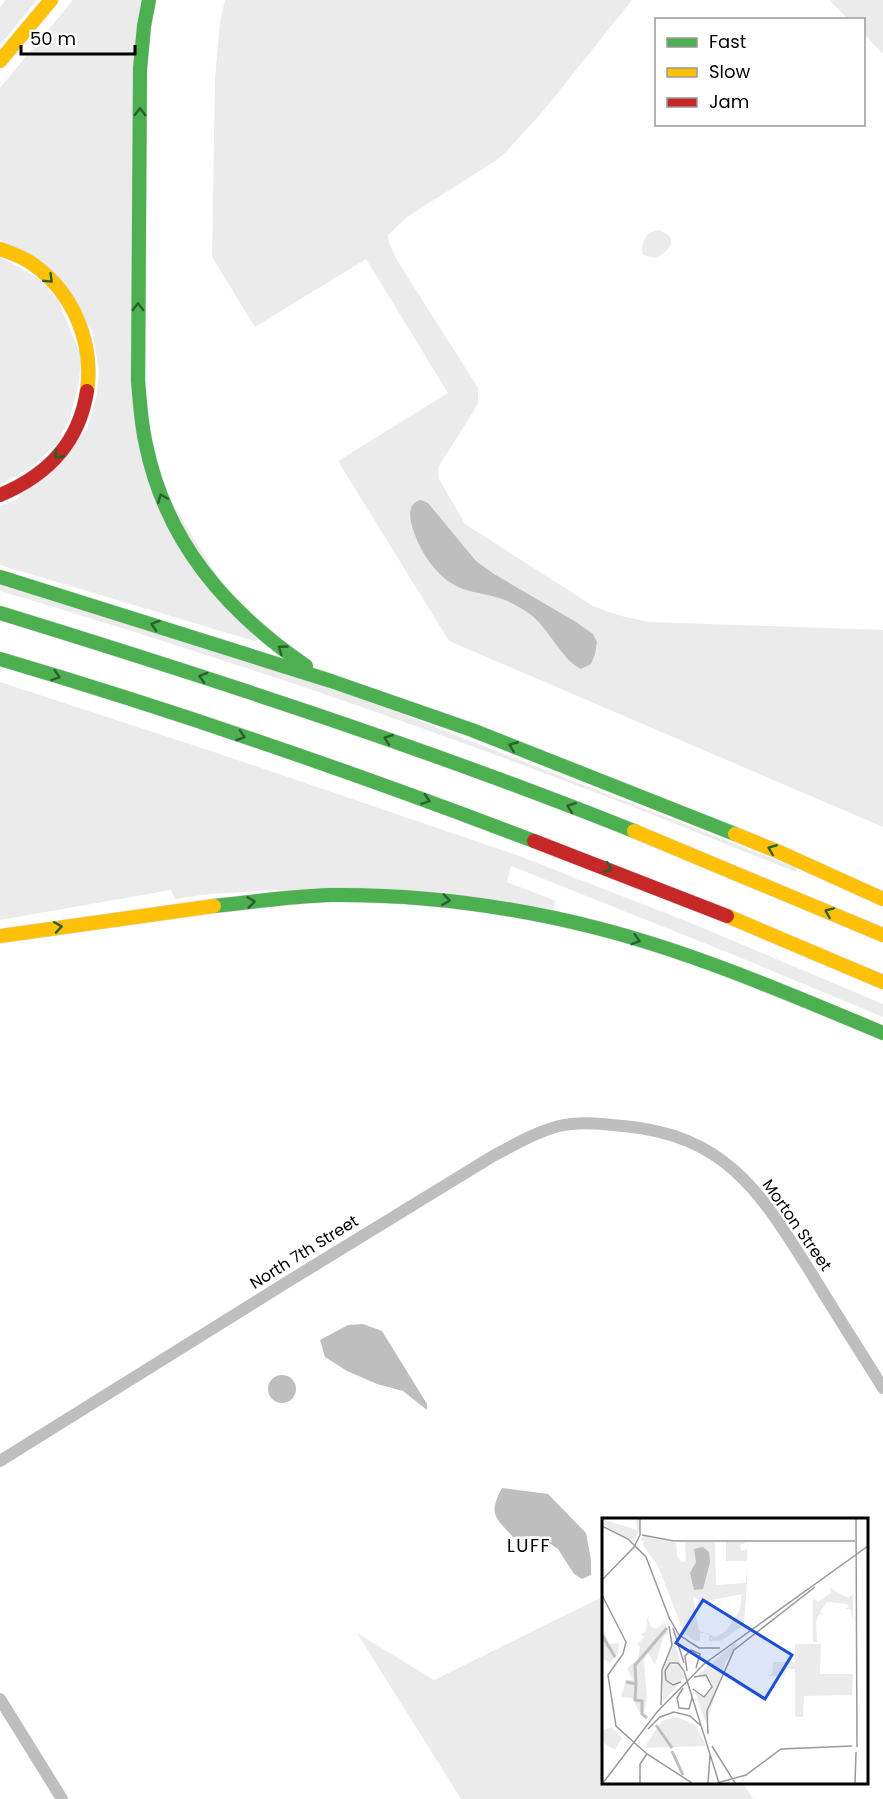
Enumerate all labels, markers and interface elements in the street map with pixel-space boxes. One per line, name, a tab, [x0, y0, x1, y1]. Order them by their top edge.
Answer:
scale bar	[21, 18, 135, 56]
legend	[655, 18, 865, 126]
text: 50 m	[30, 26, 76, 51]
text: Fast	[709, 29, 746, 54]
text: Slow	[709, 59, 751, 84]
text: Jam	[709, 89, 749, 114]
one-way arrow	[134, 107, 146, 116]
one-way arrow	[43, 272, 53, 283]
one-way arrow	[132, 302, 144, 311]
one-way arrow	[54, 448, 65, 459]
one-way arrow	[157, 494, 169, 505]
one-way arrow	[150, 619, 161, 632]
one-way arrow	[277, 646, 288, 657]
one-way arrow	[50, 669, 61, 681]
one-way arrow	[198, 671, 209, 684]
one-way arrow	[236, 729, 246, 741]
one-way arrow	[383, 734, 394, 747]
one-way arrow	[509, 740, 519, 753]
one-way arrow	[420, 792, 431, 805]
one-way arrow	[566, 801, 577, 814]
one-way arrow	[767, 844, 778, 857]
one-way arrow	[602, 861, 613, 874]
one-way arrow	[441, 893, 450, 906]
one-way arrow	[247, 896, 256, 908]
one-way arrow	[825, 907, 836, 919]
one-way arrow	[53, 922, 62, 934]
one-way arrow	[630, 933, 641, 945]
street label: Morton Street	[757, 1174, 837, 1276]
street label: North 7th Street	[245, 1209, 363, 1295]
inset map	[602, 1518, 868, 1784]
district label: LUFF	[507, 1533, 551, 1558]

